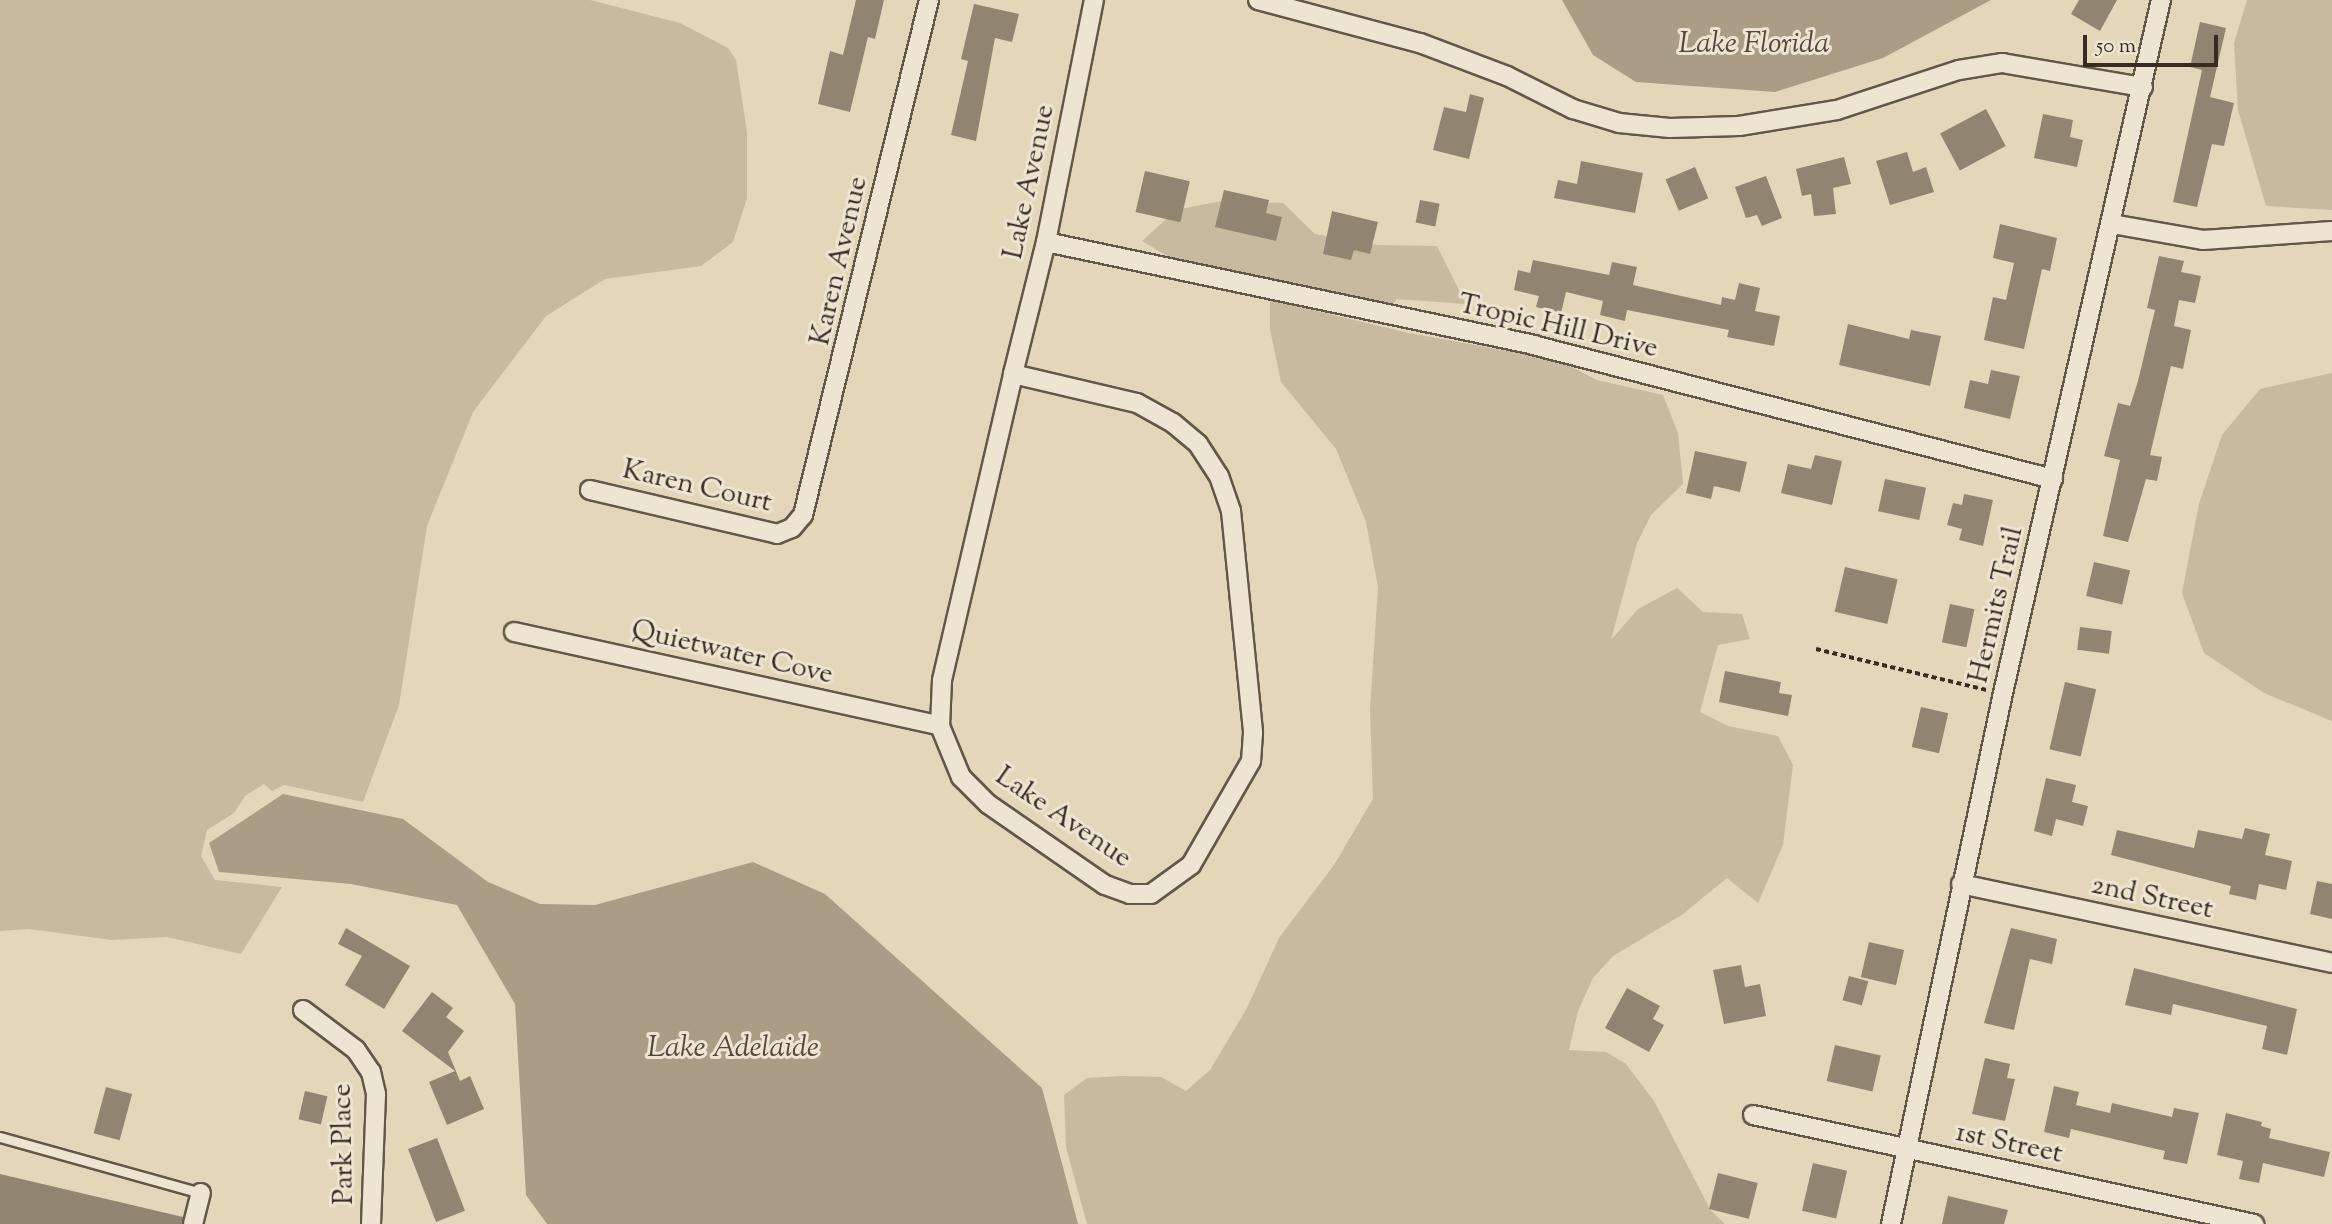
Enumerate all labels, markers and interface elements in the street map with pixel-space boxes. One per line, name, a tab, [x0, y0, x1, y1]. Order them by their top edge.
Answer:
scale bar	[2087, 21, 2222, 65]
water label: Lake Florida	[1678, 27, 1830, 63]
text: 50 m	[2096, 32, 2136, 62]
street label: Lake Avenue	[997, 102, 1063, 262]
street label: Karen Avenue	[804, 173, 876, 349]
street label: Tropic Hill Drive	[1455, 288, 1661, 366]
street label: Karen Court	[619, 454, 775, 520]
street label: Hermits Trail	[1963, 523, 2031, 687]
street label: Quietwater Cove	[628, 613, 836, 693]
street label: Lake Avenue	[988, 760, 1138, 876]
street label: 2nd Street	[2088, 869, 2216, 927]
water label: Lake Adelaide	[647, 1031, 819, 1067]
street label: Park Place	[326, 1083, 362, 1205]
street label: 1st Street	[1953, 1116, 2065, 1172]

